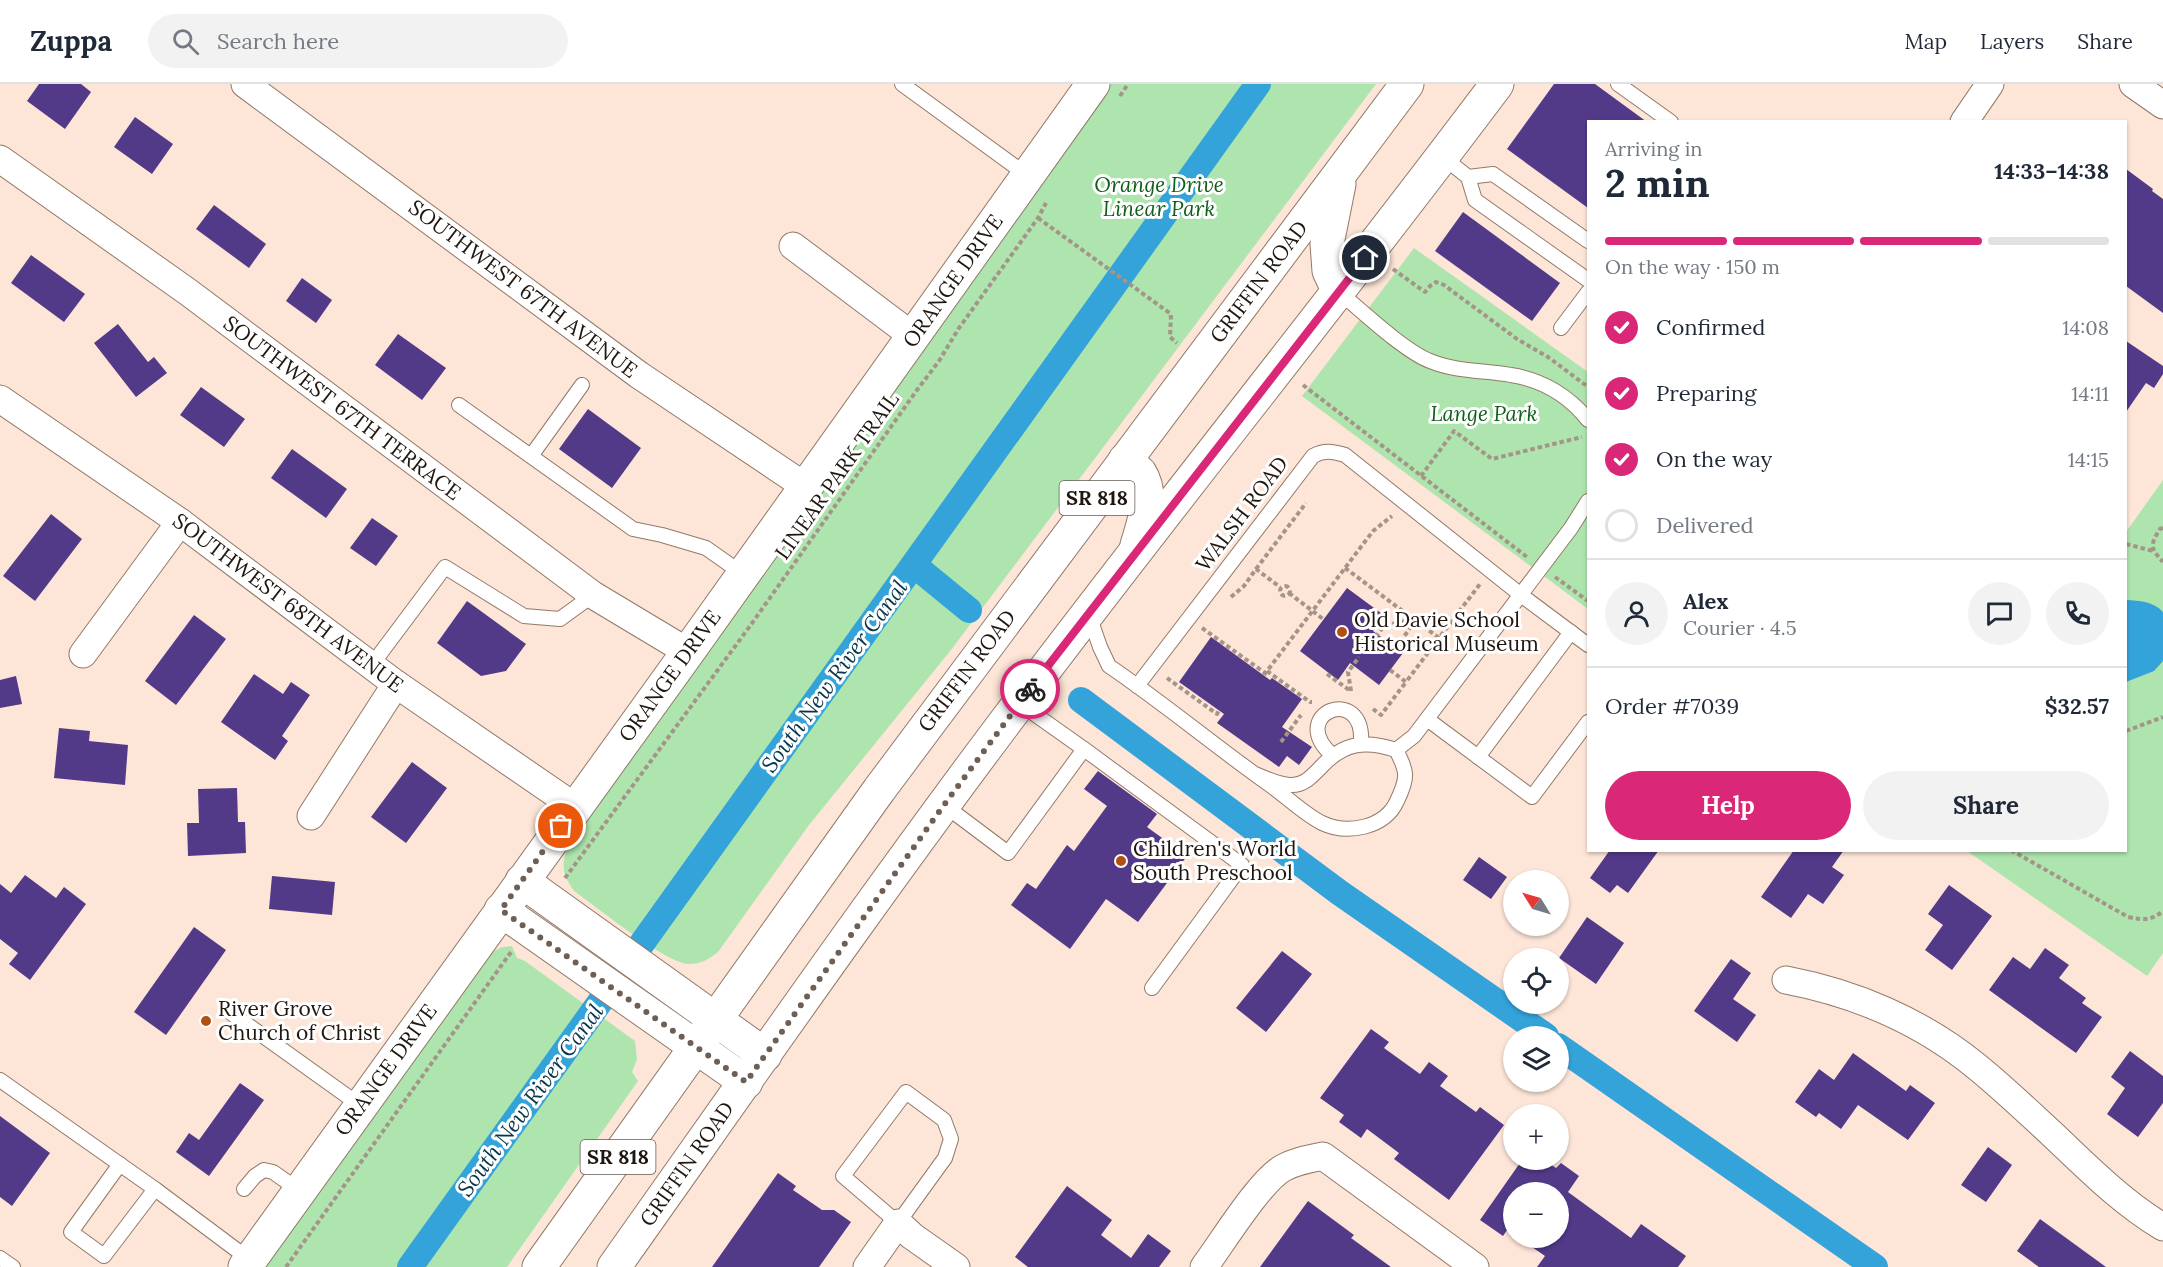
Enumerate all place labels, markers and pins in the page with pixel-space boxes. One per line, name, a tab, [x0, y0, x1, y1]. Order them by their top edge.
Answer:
pin	[1339, 232, 1390, 283]
place label: Old Davie School Historical Museum	[1354, 606, 1539, 657]
marker: Old Davie School Historical Museum	[1335, 625, 1349, 639]
pin	[535, 800, 586, 851]
place label: Children's World South Preschool	[1133, 835, 1296, 886]
marker: Children's World South Preschool	[1114, 854, 1128, 868]
place label: River Grove Church of Christ	[218, 995, 382, 1046]
marker: River Grove Church of Christ	[199, 1014, 213, 1028]

